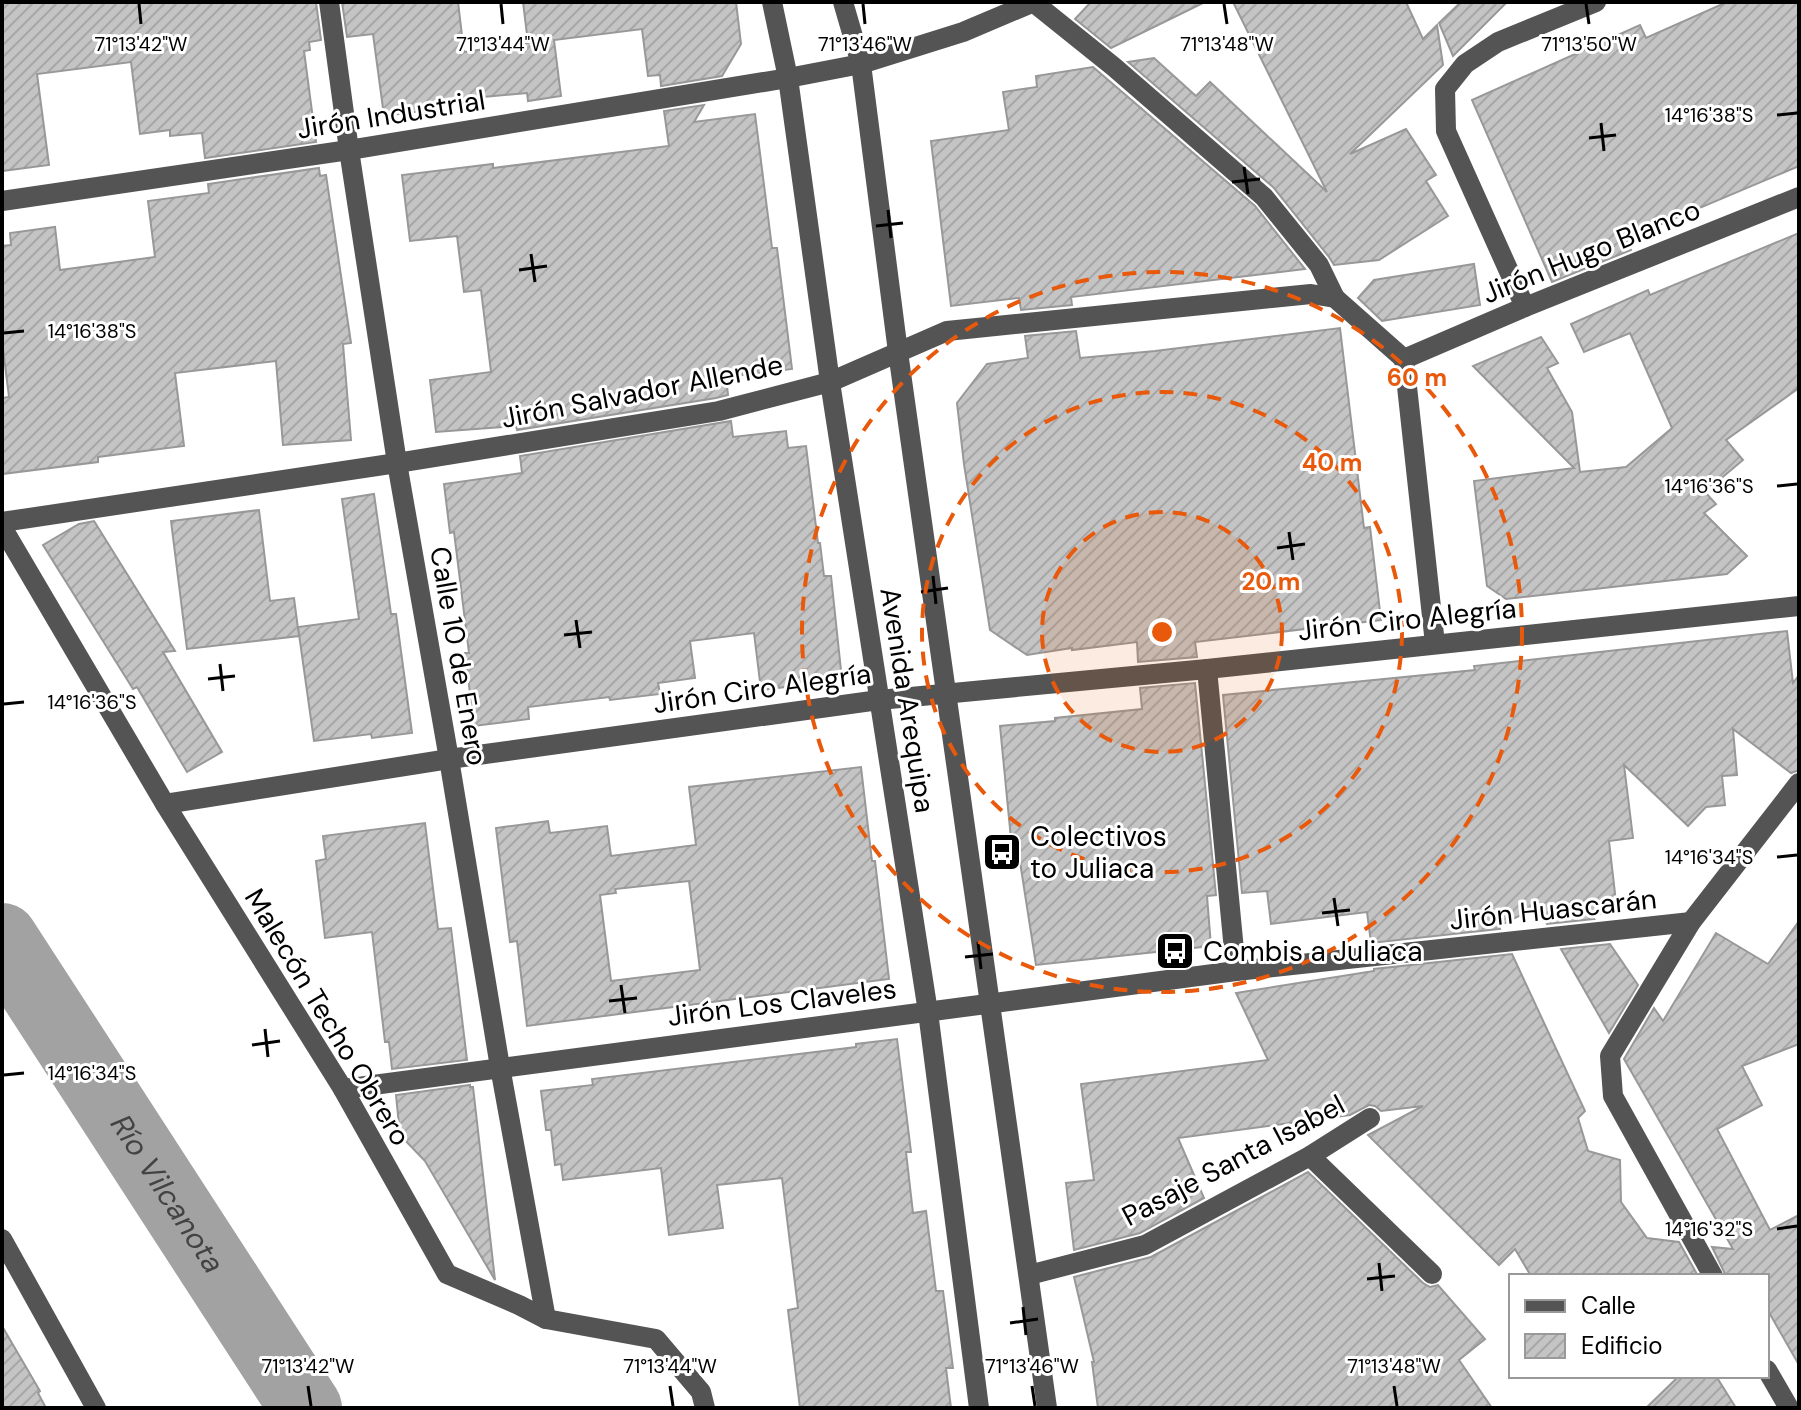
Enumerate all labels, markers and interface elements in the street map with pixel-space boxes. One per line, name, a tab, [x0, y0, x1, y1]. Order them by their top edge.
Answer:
text: 71°13'42"W	[95, 31, 187, 57]
text: 71°13'44"W	[456, 31, 550, 57]
text: 71°13'46"W	[818, 31, 912, 57]
text: 71°13'48"W	[1180, 31, 1274, 57]
text: 71°13'50"W	[1541, 31, 1637, 57]
street label: Jirón Industrial	[294, 81, 488, 148]
text: 14°16'38"S	[1665, 102, 1753, 128]
street label: Jirón Hugo Blanco	[1477, 191, 1706, 312]
text: 14°16'38"S	[48, 318, 136, 344]
street label: Jirón Salvador Allende	[498, 346, 786, 437]
text: 60 m	[1387, 362, 1447, 393]
text: 40 m	[1302, 447, 1362, 478]
text: 14°16'36"S	[1664, 473, 1754, 499]
street label: Calle 10 de Enero	[421, 544, 496, 768]
text: 20 m	[1242, 566, 1300, 597]
street label: Avenida Arequipa	[871, 585, 944, 815]
street label: Jirón Ciro Alegría	[1296, 590, 1518, 649]
centre of rings	[1148, 618, 1176, 646]
street label: Jirón Ciro Alegría	[651, 655, 873, 722]
text: 14°16'36"S	[47, 689, 137, 715]
place label: Colectivos to Juliaca	[1030, 818, 1167, 887]
bus stop icon: Colectivos to Juliaca	[981, 831, 1023, 873]
text: 14°16'34"S	[1665, 844, 1753, 870]
street label: Jirón Huascarán	[1448, 880, 1658, 939]
street label: Malecón Techo Obrero	[236, 882, 419, 1153]
bus stop icon: Combis a Juliaca	[1154, 930, 1196, 972]
place label: Combis a Juliaca	[1203, 933, 1423, 970]
street label: Jirón Los Claveles	[666, 970, 899, 1035]
text: 14°16'34"S	[48, 1060, 136, 1086]
street label: Pasaje Santa Isabel	[1116, 1086, 1351, 1235]
water label: Río Vilcanota	[102, 1107, 234, 1281]
text: 14°16'32"S	[1665, 1216, 1753, 1242]
legend	[1509, 1274, 1769, 1378]
text: Calle	[1581, 1290, 1636, 1321]
text: Edificio	[1581, 1330, 1663, 1361]
text: 71°13'42"W	[262, 1353, 354, 1379]
text: 71°13'44"W	[623, 1353, 717, 1379]
text: 71°13'46"W	[985, 1353, 1079, 1379]
text: 71°13'48"W	[1347, 1353, 1441, 1379]

